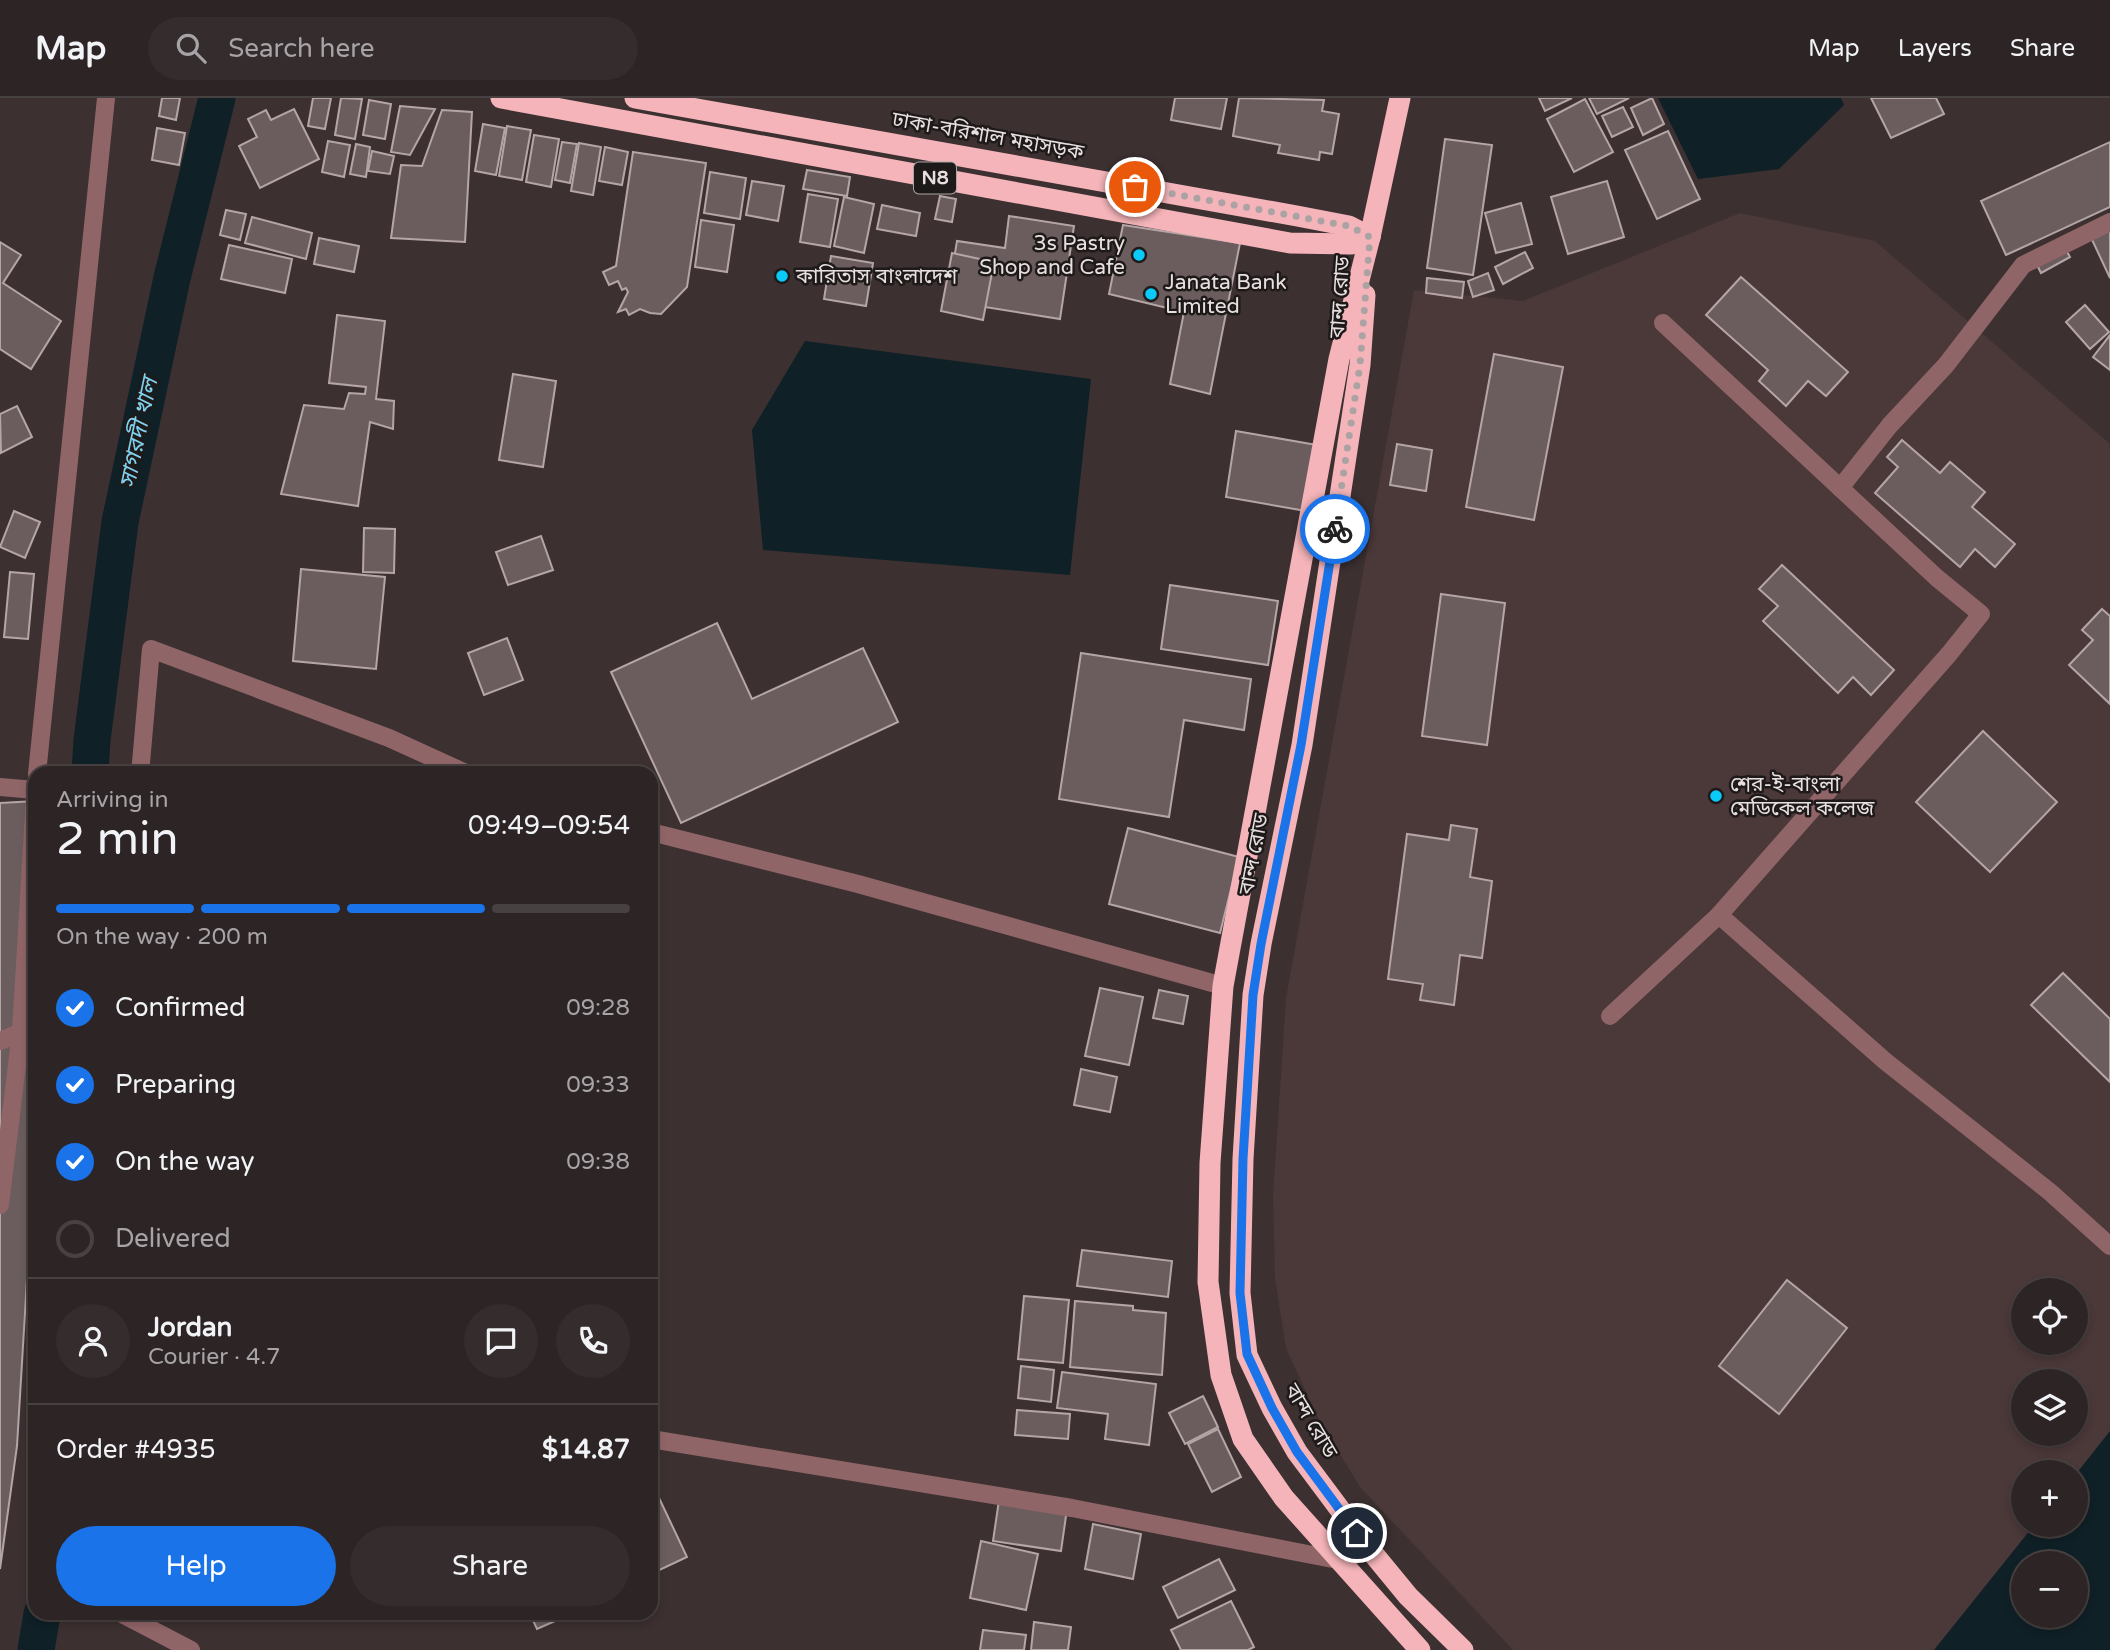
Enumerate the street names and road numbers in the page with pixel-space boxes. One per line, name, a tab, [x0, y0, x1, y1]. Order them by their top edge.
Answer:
street label: ঢাকা-বরিশাল মহাসড়ক	[889, 107, 1087, 165]
road number: N8	[914, 162, 956, 194]
street label: বান্দ রোড	[1325, 254, 1355, 340]
street label: বান্দ রোড	[1234, 810, 1274, 898]
street label: বান্দ রোড	[1279, 1379, 1343, 1464]

